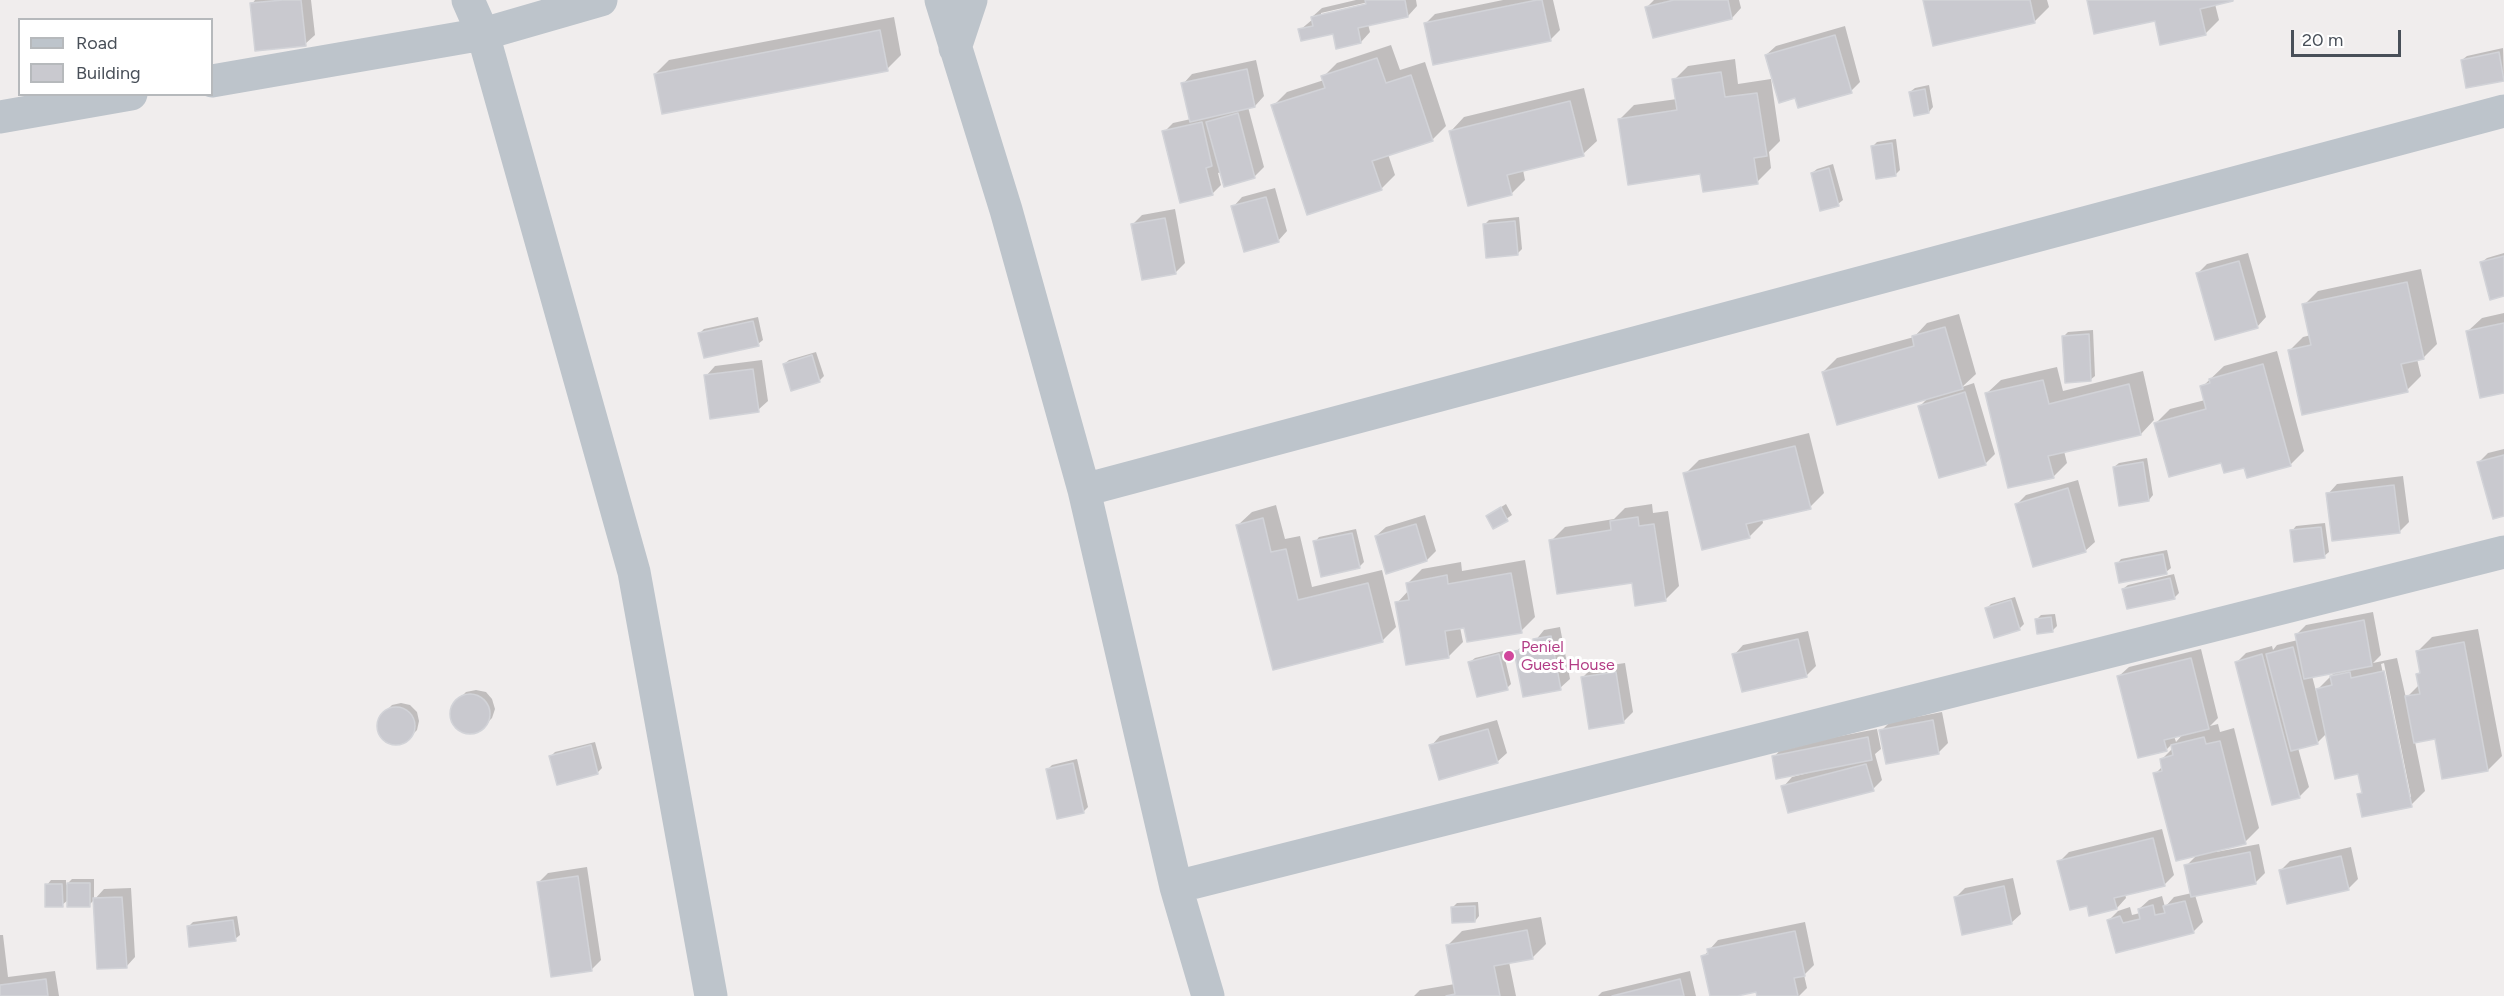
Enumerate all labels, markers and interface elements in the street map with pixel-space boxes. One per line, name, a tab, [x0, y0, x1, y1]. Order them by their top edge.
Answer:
legend	[18, 18, 213, 96]
scale bar	[2294, 18, 2404, 56]
text: 20 m	[2302, 29, 2343, 51]
text: Road	[76, 32, 117, 54]
text: Building	[76, 62, 141, 84]
place label: Peniel Guest House	[1521, 637, 1615, 675]
marker: Peniel Guest House	[1502, 649, 1516, 663]

